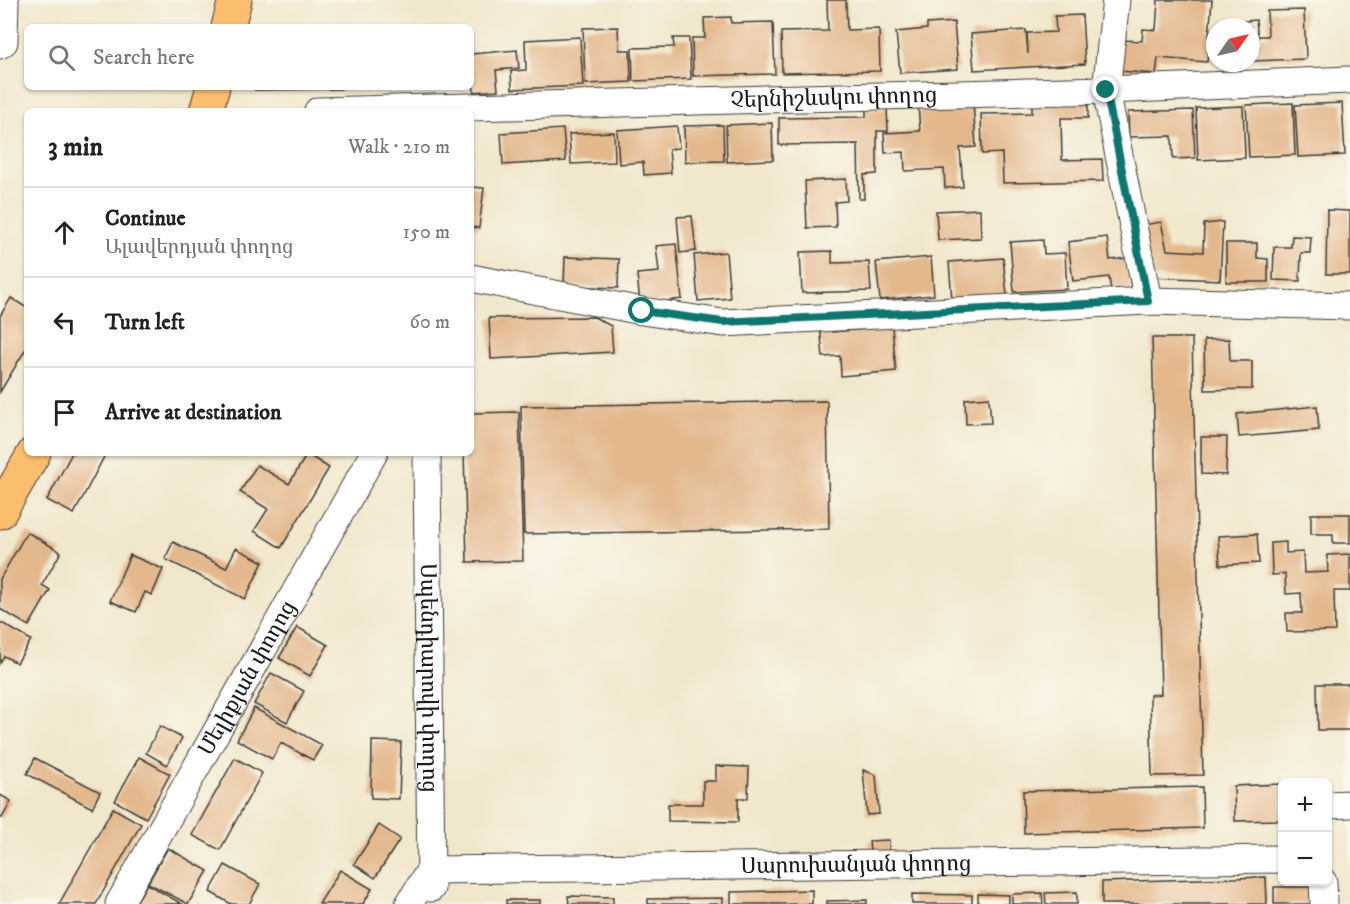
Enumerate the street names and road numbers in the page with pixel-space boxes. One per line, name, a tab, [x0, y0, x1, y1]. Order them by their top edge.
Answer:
street label: Չերնիշևսկու փողոց	[730, 81, 938, 114]
street label: Սպենդիարովի փողոց	[415, 563, 444, 793]
street label: Մելիքյան փողոց	[193, 595, 301, 760]
street label: Սարուխանյան փողոց	[740, 850, 972, 879]

